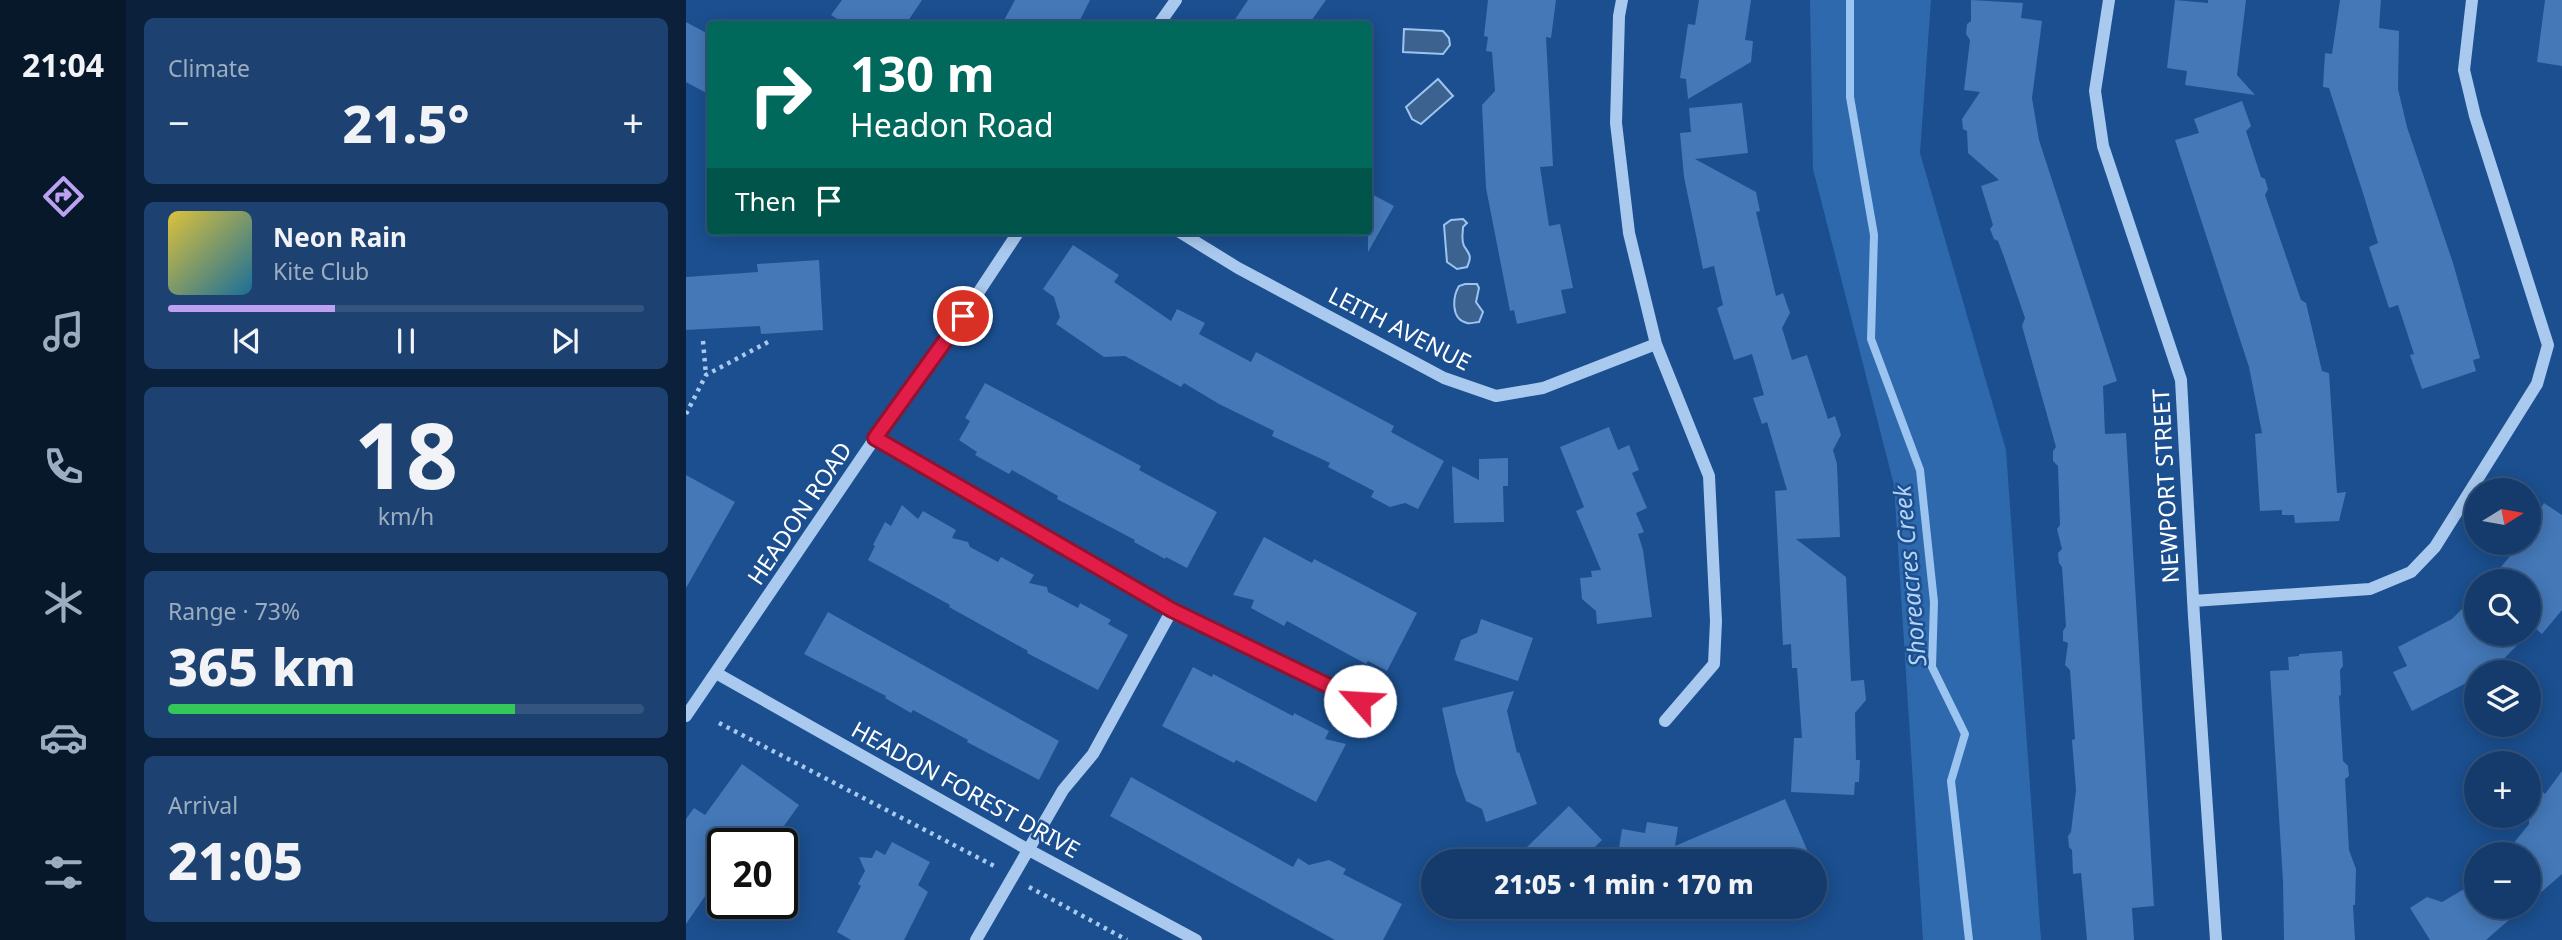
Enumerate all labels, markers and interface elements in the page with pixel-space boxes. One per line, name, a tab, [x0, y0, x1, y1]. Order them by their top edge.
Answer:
text: 130 m	[850, 40, 995, 106]
text: 21:04	[22, 43, 104, 86]
icon: right	[735, 49, 826, 140]
text: Climate	[168, 52, 250, 84]
text: 21.5°	[343, 87, 469, 158]
text: −	[168, 96, 190, 148]
text: +	[622, 96, 644, 148]
text: Headon Road	[850, 103, 1054, 146]
icon: directions	[39, 172, 88, 221]
icon: arrive	[810, 182, 848, 220]
text: Then	[735, 183, 796, 219]
text: Neon Rain	[273, 219, 407, 255]
text: Kite Club	[273, 255, 369, 287]
street label: LEITH AVENUE	[1323, 278, 1477, 378]
pin	[933, 286, 993, 346]
icon: arrive	[944, 297, 982, 335]
icon: music	[39, 307, 88, 356]
icon: previous	[228, 322, 266, 360]
icon: pause	[387, 322, 425, 360]
icon: next	[546, 322, 584, 360]
street label: NEWPORT STREET	[2144, 388, 2186, 584]
text: 18	[354, 392, 458, 516]
street label: HEADON ROAD	[739, 435, 859, 591]
icon: phone	[39, 442, 88, 491]
north arrow	[2464, 478, 2541, 555]
map controls	[2464, 478, 2541, 919]
water label: Shoreacres Creek	[1885, 483, 1933, 668]
text: km/h	[378, 500, 434, 532]
button: search	[2464, 569, 2541, 646]
icon: climate	[39, 578, 88, 627]
text: Range · 73%	[168, 595, 300, 627]
text: 365 km	[168, 630, 356, 701]
button: layers	[2464, 660, 2541, 737]
position arrow	[1323, 664, 1397, 738]
icon: car	[39, 713, 88, 762]
street label: HEADON FOREST DRIVE	[846, 713, 1086, 865]
button: +	[2464, 751, 2541, 828]
text: Arrival	[168, 789, 238, 821]
text: 21:05	[168, 824, 303, 895]
speed limit sign: 20	[707, 828, 798, 919]
button: −	[2464, 842, 2541, 919]
icon: filters	[39, 848, 88, 897]
text: 21:05 · 1 min · 170 m	[1494, 866, 1754, 902]

